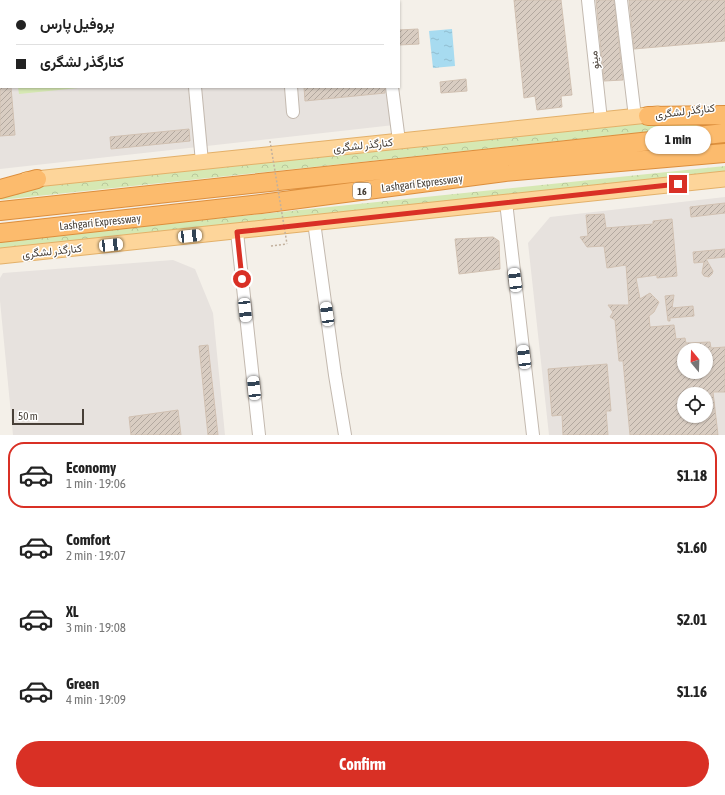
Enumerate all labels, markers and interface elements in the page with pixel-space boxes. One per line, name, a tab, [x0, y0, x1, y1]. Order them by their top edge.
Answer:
text: پروفیل پارس	[40, 15, 114, 32]
street label: مینو	[587, 50, 602, 70]
text: کنارگذر لشگری	[40, 53, 124, 70]
street label: کنارگذر لشگری	[654, 101, 716, 122]
callout: 1 min	[645, 126, 711, 154]
text: 1 min	[665, 132, 691, 147]
street label: کنارگذر لشگری	[332, 136, 394, 155]
street label: Lashgari Expressway	[381, 172, 464, 194]
route end	[669, 175, 687, 193]
road number: 16	[353, 183, 371, 199]
street label: Lashgari Expressway	[59, 212, 142, 232]
car	[177, 229, 203, 243]
car	[98, 238, 124, 252]
street label: کنارگذر لشگری	[21, 242, 83, 261]
car	[508, 267, 522, 293]
route start	[233, 270, 251, 288]
car	[238, 297, 252, 323]
car	[319, 301, 335, 327]
north arrow	[677, 343, 713, 379]
map controls	[677, 343, 713, 423]
car	[517, 344, 531, 370]
car	[247, 375, 261, 401]
button: locate	[677, 387, 713, 423]
scale bar	[12, 407, 84, 426]
text: 50 m	[18, 410, 38, 422]
icon: car	[18, 457, 54, 493]
text: Economy	[66, 459, 116, 476]
text: $1.18	[677, 467, 707, 484]
text: 1 min · 19:06	[66, 476, 126, 491]
icon: car	[18, 529, 54, 565]
text: Comfort	[66, 531, 110, 548]
text: $1.60	[677, 539, 707, 556]
text: 2 min · 19:07	[66, 548, 126, 563]
icon: car	[18, 601, 54, 637]
text: XL	[66, 603, 79, 620]
text: $2.01	[677, 611, 707, 628]
text: 3 min · 19:08	[66, 620, 126, 635]
icon: car	[18, 673, 54, 709]
text: Green	[66, 675, 99, 692]
text: $1.16	[677, 683, 707, 700]
text: 4 min · 19:09	[66, 692, 126, 707]
button: Confirm	[16, 741, 709, 787]

